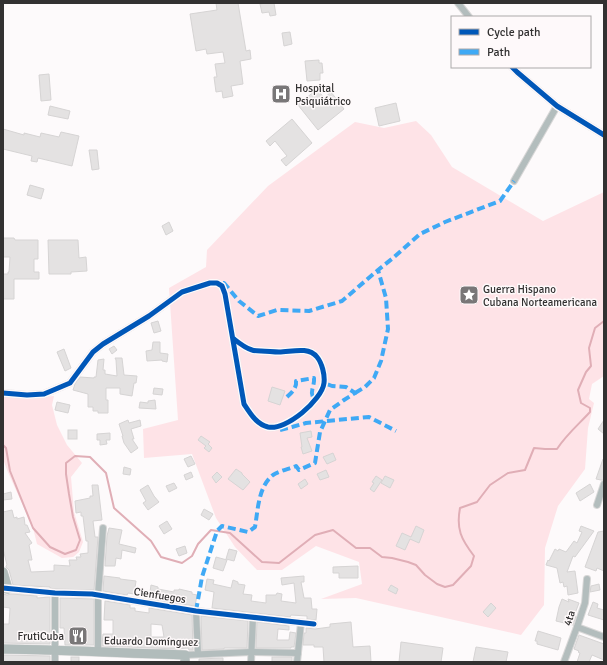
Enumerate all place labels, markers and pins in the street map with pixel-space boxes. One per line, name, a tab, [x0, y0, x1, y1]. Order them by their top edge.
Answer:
place label: Hospital Psiquiátrico	[295, 82, 351, 108]
hospital icon: Hospital Psiquiátrico	[270, 83, 292, 105]
place label: Guerra Hispano Cubana Norteamericana	[483, 283, 598, 309]
place icon: Guerra Hispano Cubana Norteamericana	[458, 284, 480, 306]
restaurant icon: FrutiCuba	[67, 625, 89, 647]
place label: FrutiCuba	[18, 630, 64, 643]

